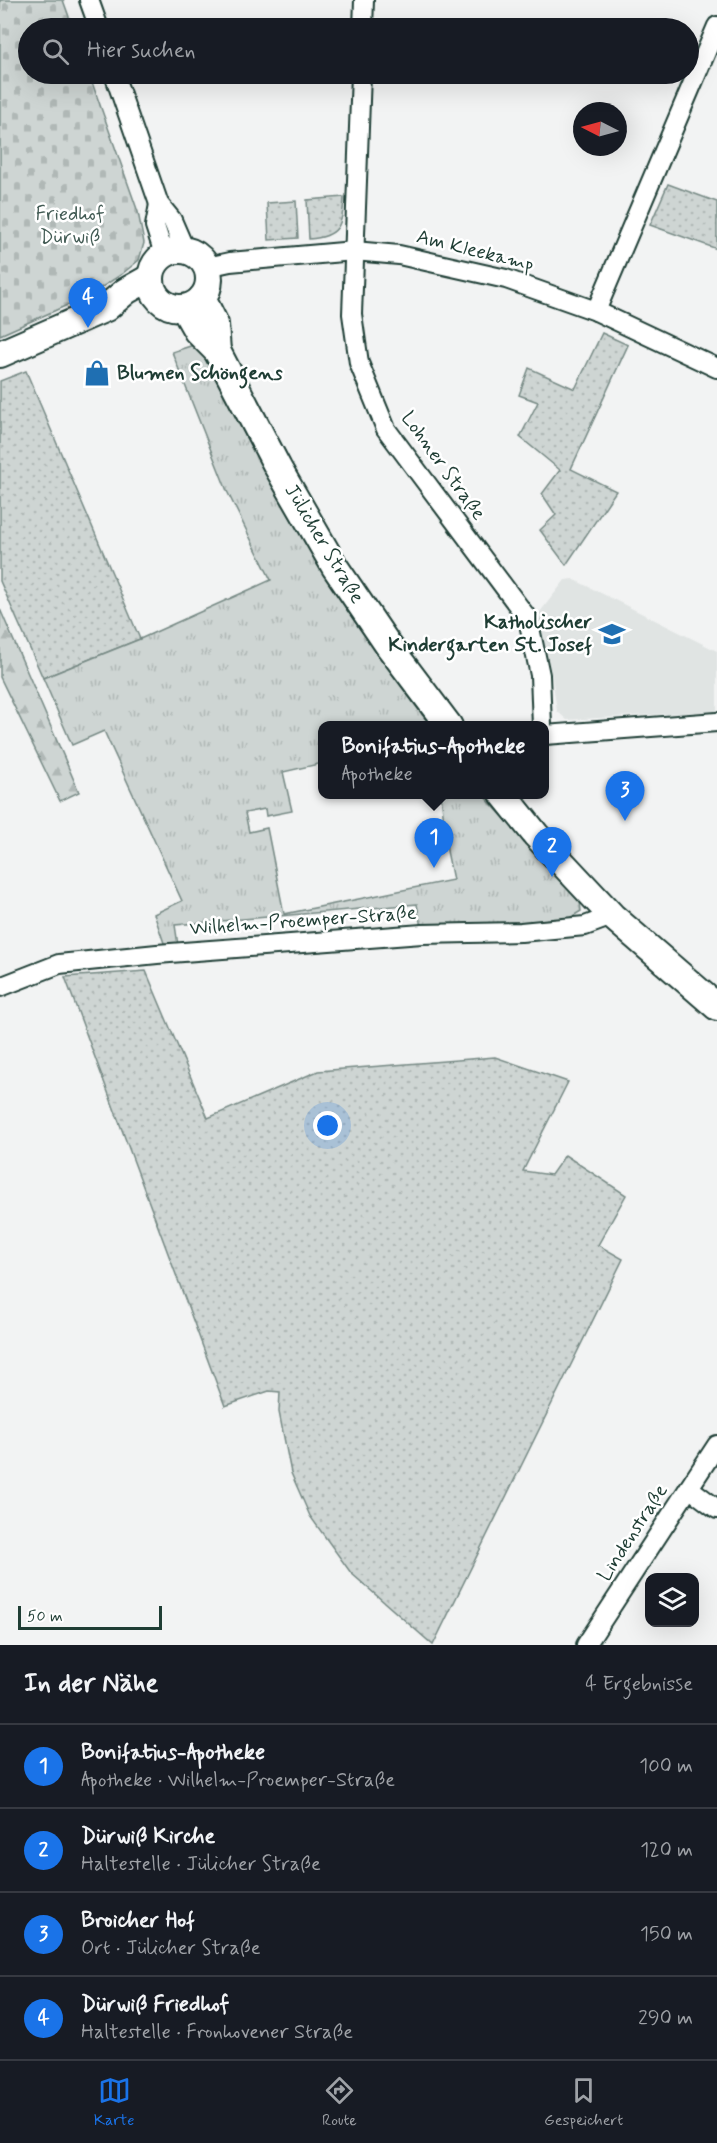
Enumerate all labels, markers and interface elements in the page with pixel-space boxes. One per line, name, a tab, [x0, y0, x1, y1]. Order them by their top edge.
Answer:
search box	[18, 18, 699, 84]
icon: search	[39, 35, 72, 68]
text: Hier suchen	[87, 37, 196, 65]
north arrow	[573, 102, 627, 156]
park label: Friedhof Dürwiß	[35, 201, 105, 251]
street label: Am Kleekamp	[414, 223, 537, 279]
pin: 4	[68, 278, 107, 328]
shop icon: Blumen Schöngens	[82, 358, 112, 388]
place label: Blumen Schöngens	[117, 360, 283, 389]
street label: Lohner Straße	[394, 406, 492, 526]
street label: Jülicher Straße	[278, 479, 370, 609]
place label: Katholischer Kindergarten St. Josef	[388, 609, 593, 661]
school or university icon: Katholischer Kindergarten St. Josef	[597, 619, 627, 649]
popup	[318, 721, 549, 799]
text: Bonifatius-Apotheke	[341, 733, 526, 761]
text: Apotheke	[341, 761, 413, 788]
pin: 3	[606, 772, 644, 821]
pin: 1	[414, 818, 454, 868]
pin: 2	[532, 828, 572, 877]
street label: Wilhelm-Proemper-Straße	[189, 900, 417, 942]
your location	[313, 1111, 342, 1140]
street label: Lindenstraße	[591, 1479, 675, 1587]
map controls	[645, 1573, 699, 1627]
button: layers	[645, 1573, 699, 1627]
scale bar	[18, 1603, 162, 1630]
text: 50 m	[27, 1606, 63, 1627]
text: In der Nähe	[24, 1667, 158, 1701]
text: 4 Ergebnisse	[585, 1671, 693, 1698]
text: Bonifatius-Apotheke	[81, 1739, 265, 1767]
text: 1	[39, 1753, 48, 1780]
text: 100 m	[639, 1753, 693, 1780]
text: Apotheke · Wilhelm-Proemper-Straße	[81, 1767, 395, 1794]
text: Dürwiß Kirche	[81, 1823, 215, 1851]
text: 2	[39, 1837, 48, 1864]
text: 120 m	[640, 1837, 693, 1864]
text: Haltestelle · Jülicher Straße	[81, 1851, 321, 1878]
text: Broicher Hof	[81, 1907, 195, 1935]
text: 3	[39, 1921, 48, 1948]
text: 150 m	[640, 1921, 693, 1948]
text: Ort · Jülicher Straße	[81, 1935, 261, 1962]
text: Dürwiß Friedhof	[81, 1991, 229, 2019]
text: 4	[38, 2005, 49, 2032]
text: 290 m	[638, 2005, 693, 2032]
text: Haltestelle · Fronhovener Straße	[81, 2019, 353, 2046]
tab: Karte	[94, 2074, 135, 2131]
tab: Route	[322, 2074, 357, 2131]
tab: Gespeichert	[544, 2074, 623, 2131]

